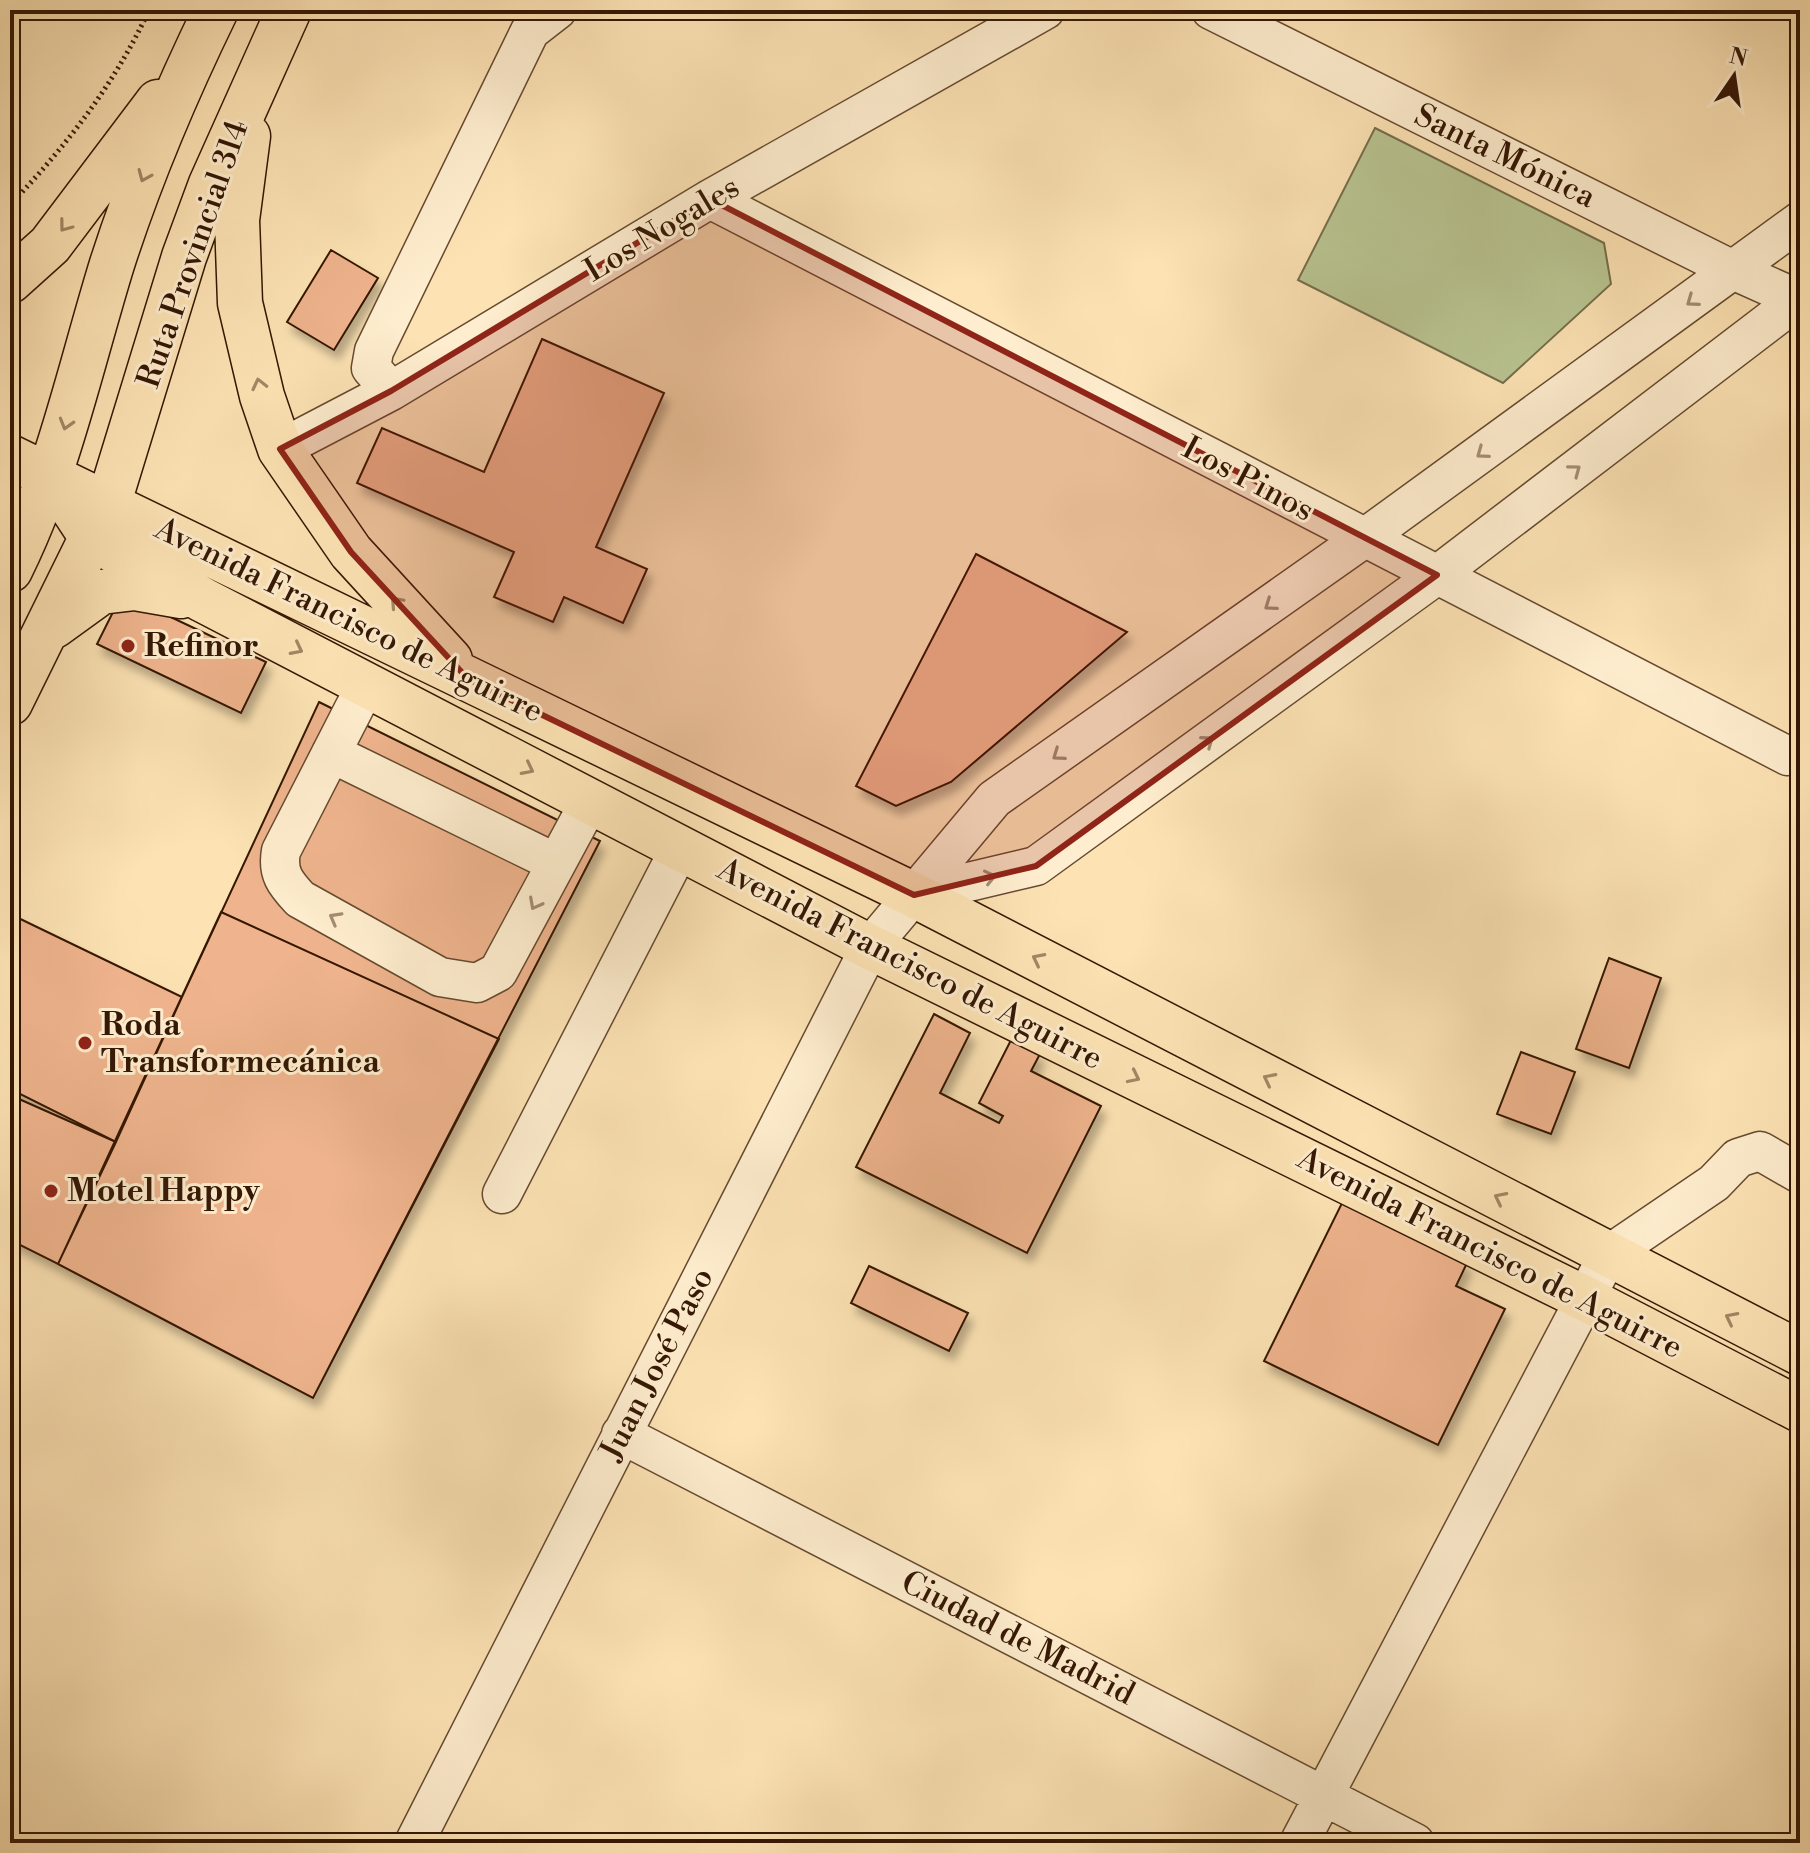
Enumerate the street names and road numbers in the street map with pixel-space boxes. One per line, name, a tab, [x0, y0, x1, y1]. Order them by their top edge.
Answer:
street label: Santa Mónica	[1408, 95, 1603, 217]
street label: Ruta Provincial 314	[128, 115, 258, 393]
street label: Los Nogales	[577, 167, 747, 291]
street label: Los Pinos	[1175, 428, 1321, 530]
street label: Avenida Francisco de Aguirre	[147, 508, 550, 732]
street label: Avenida Francisco de Aguirre	[710, 849, 1109, 1079]
street label: Avenida Francisco de Aguirre	[1290, 1138, 1689, 1368]
street label: Juan José Paso	[591, 1261, 723, 1468]
street label: Ciudad de Madrid	[895, 1562, 1141, 1714]

